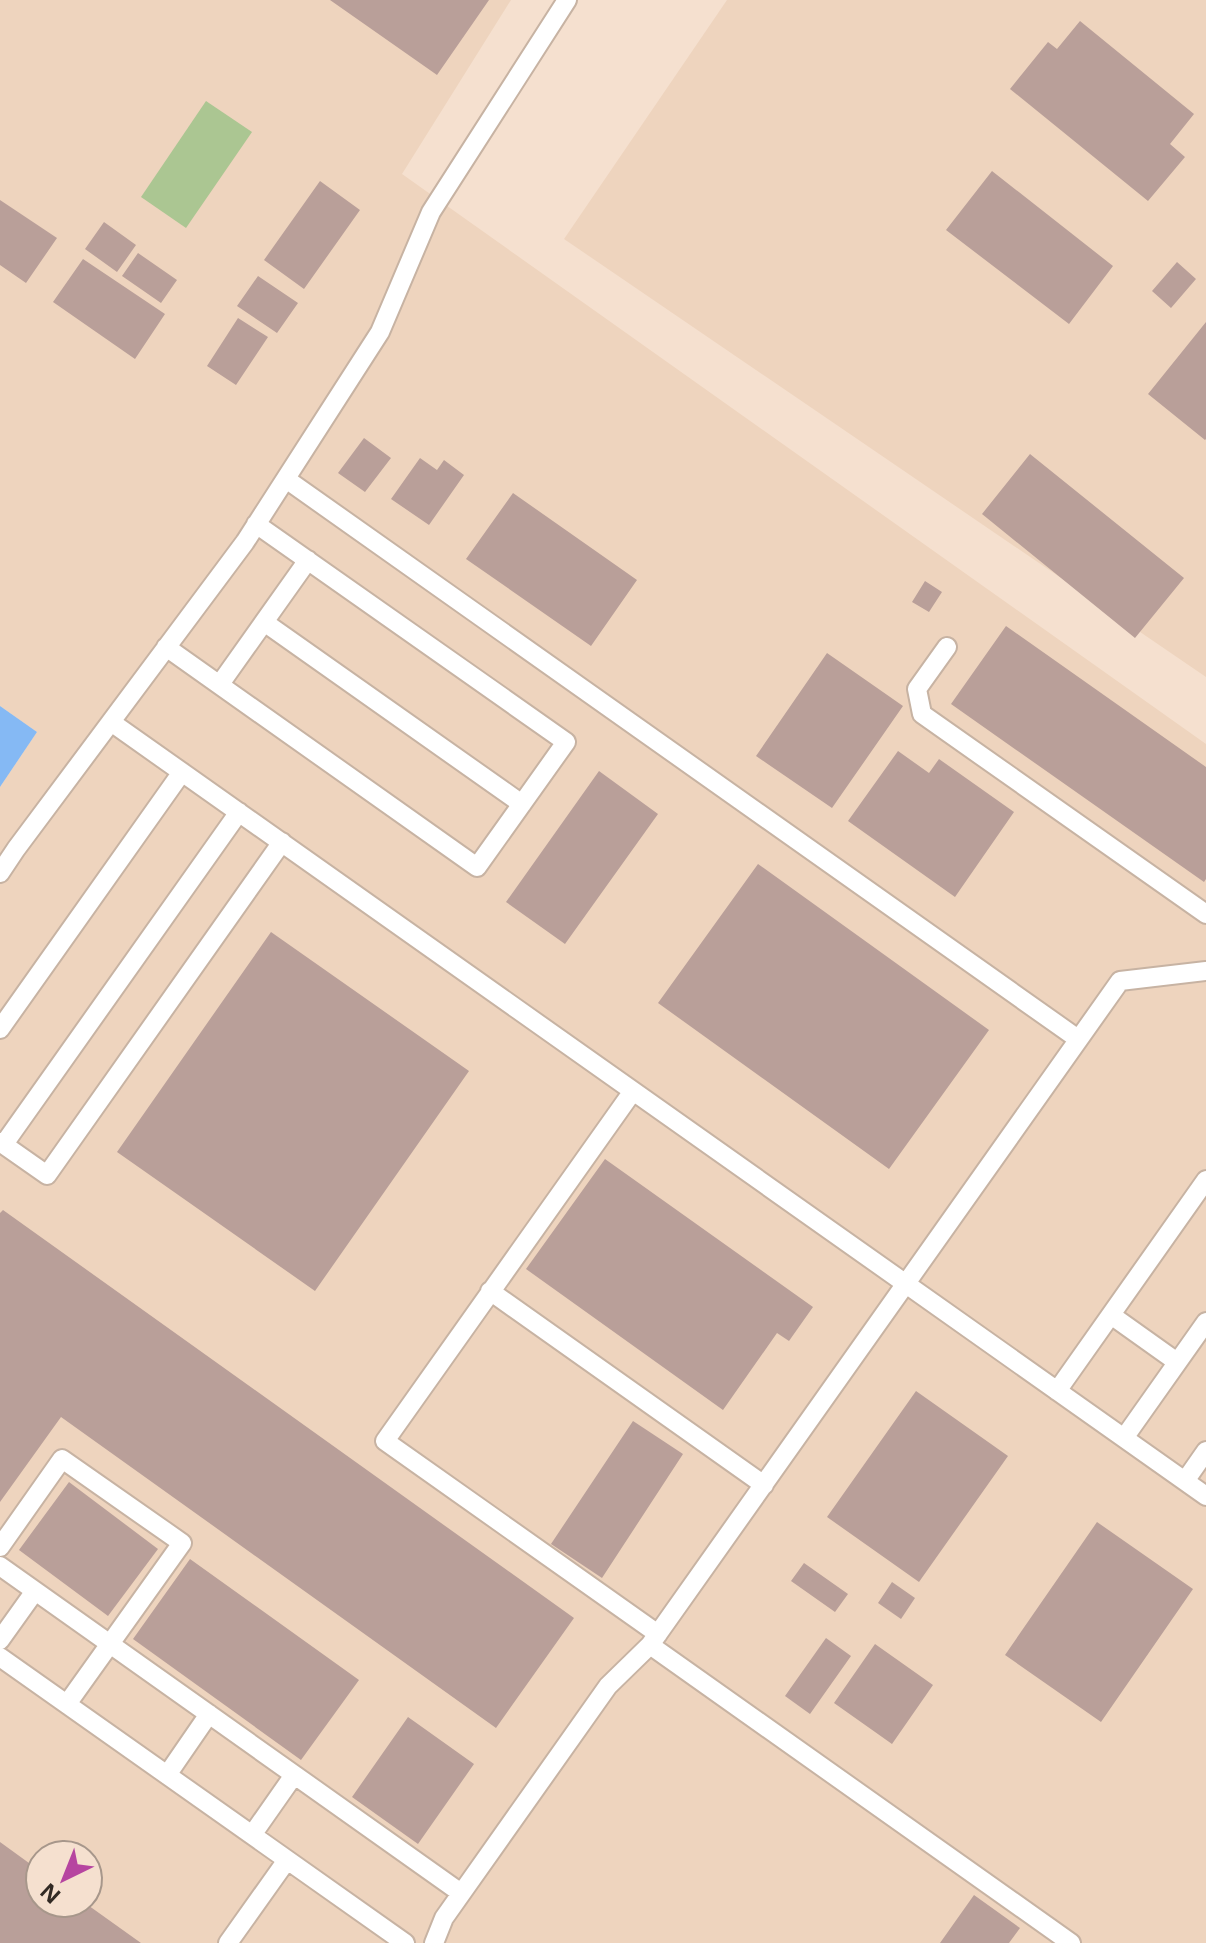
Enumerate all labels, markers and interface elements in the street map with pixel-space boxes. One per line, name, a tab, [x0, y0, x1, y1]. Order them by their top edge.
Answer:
north arrow	[24, 1839, 104, 1919]
text: N	[33, 1877, 66, 1911]

